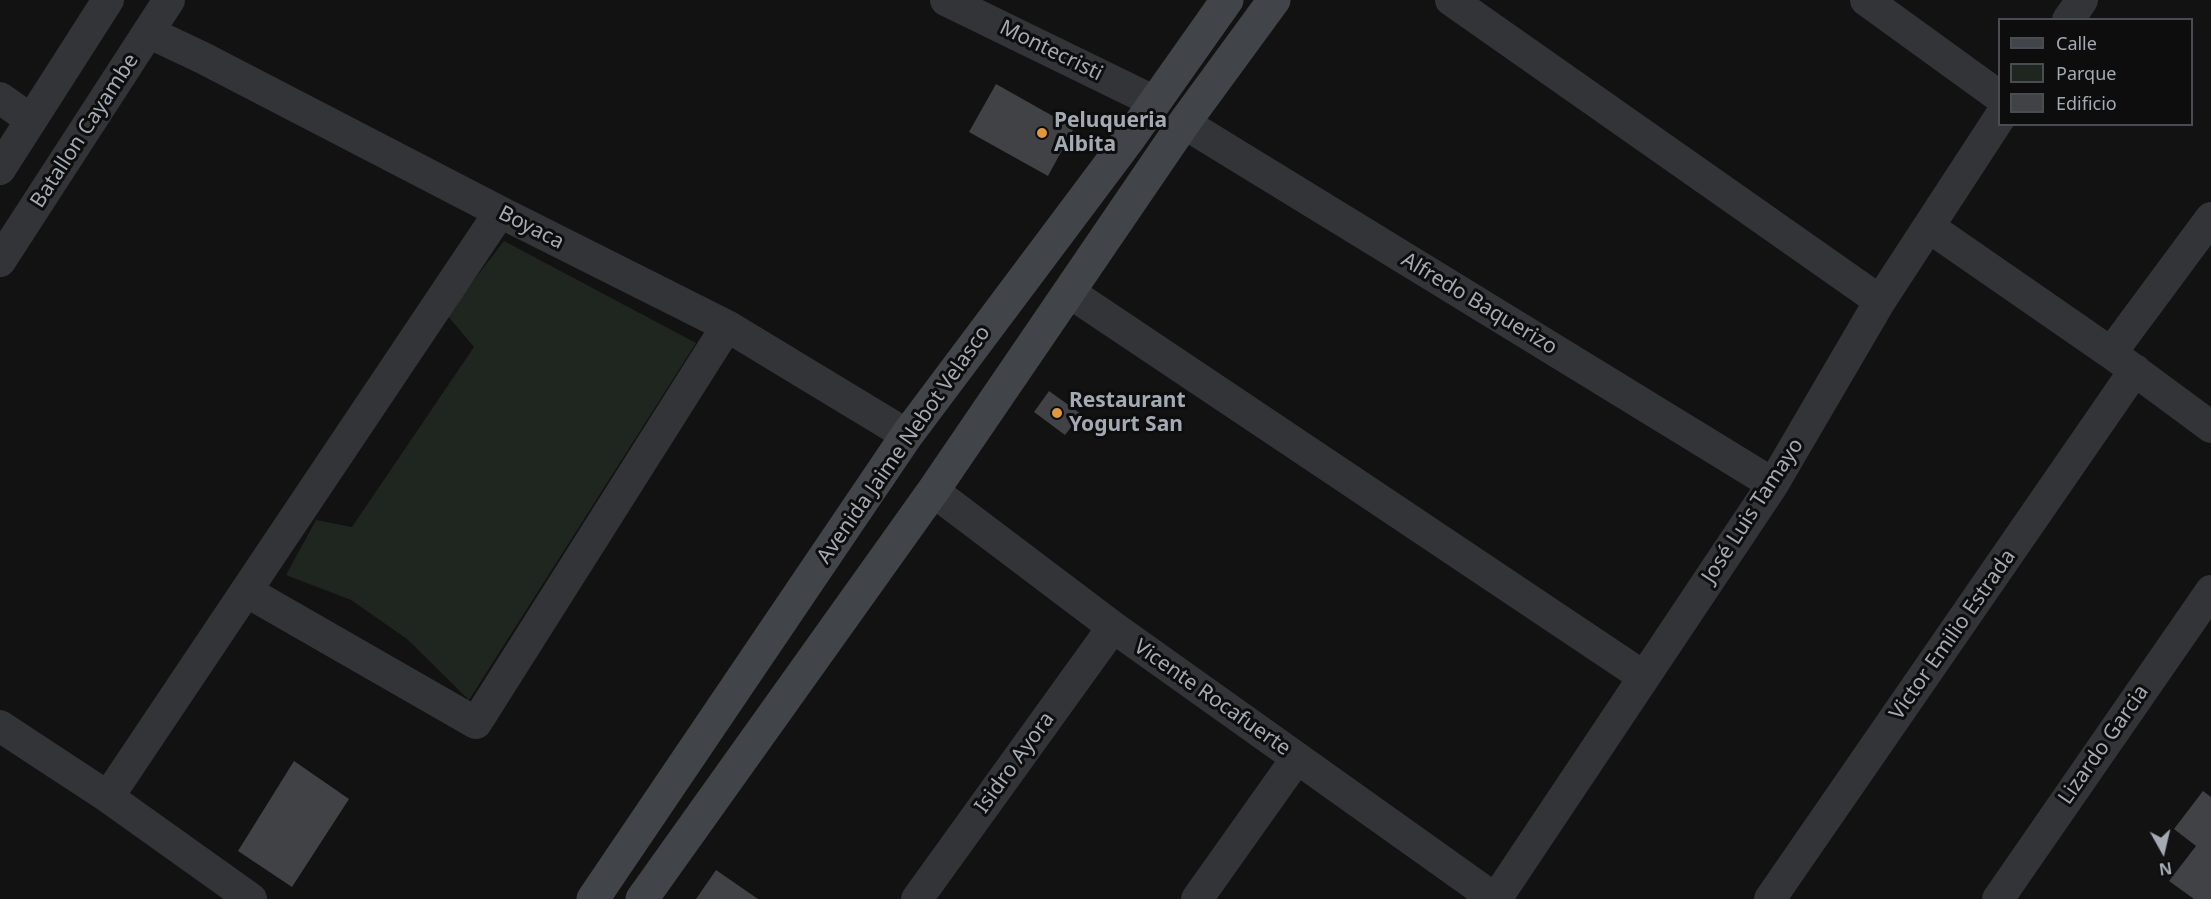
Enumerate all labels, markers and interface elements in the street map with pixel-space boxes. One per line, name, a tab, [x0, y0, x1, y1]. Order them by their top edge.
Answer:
street label: Montecristi	[995, 15, 1107, 87]
legend	[1998, 18, 2193, 126]
text: Calle	[2056, 31, 2097, 55]
street label: Batallon Cayambe	[26, 49, 144, 213]
text: Parque	[2056, 61, 2116, 85]
text: Edificio	[2056, 91, 2117, 115]
place label: Peluqueria Albita	[1054, 108, 1167, 158]
marker: Peluqueria Albita	[1035, 126, 1049, 140]
street label: Boyaca	[494, 201, 568, 255]
street label: Alfredo Baquerizo	[1397, 248, 1561, 360]
street label: Avenida Jaime Nebot Velasco	[812, 321, 996, 569]
place label: Restaurant Yogurt San	[1069, 388, 1186, 438]
marker: Restaurant Yogurt San	[1050, 406, 1064, 420]
street label: José Luis Tamayo	[1697, 434, 1809, 588]
street label: Victor Emilio Estrada	[1885, 545, 2021, 725]
street label: Vicente Rocafuerte	[1129, 634, 1295, 762]
street label: Lizardo Garcia	[2054, 680, 2154, 810]
street label: Isidro Ayora	[970, 708, 1060, 818]
north arrow	[2133, 821, 2193, 881]
text: N	[2158, 857, 2173, 881]

